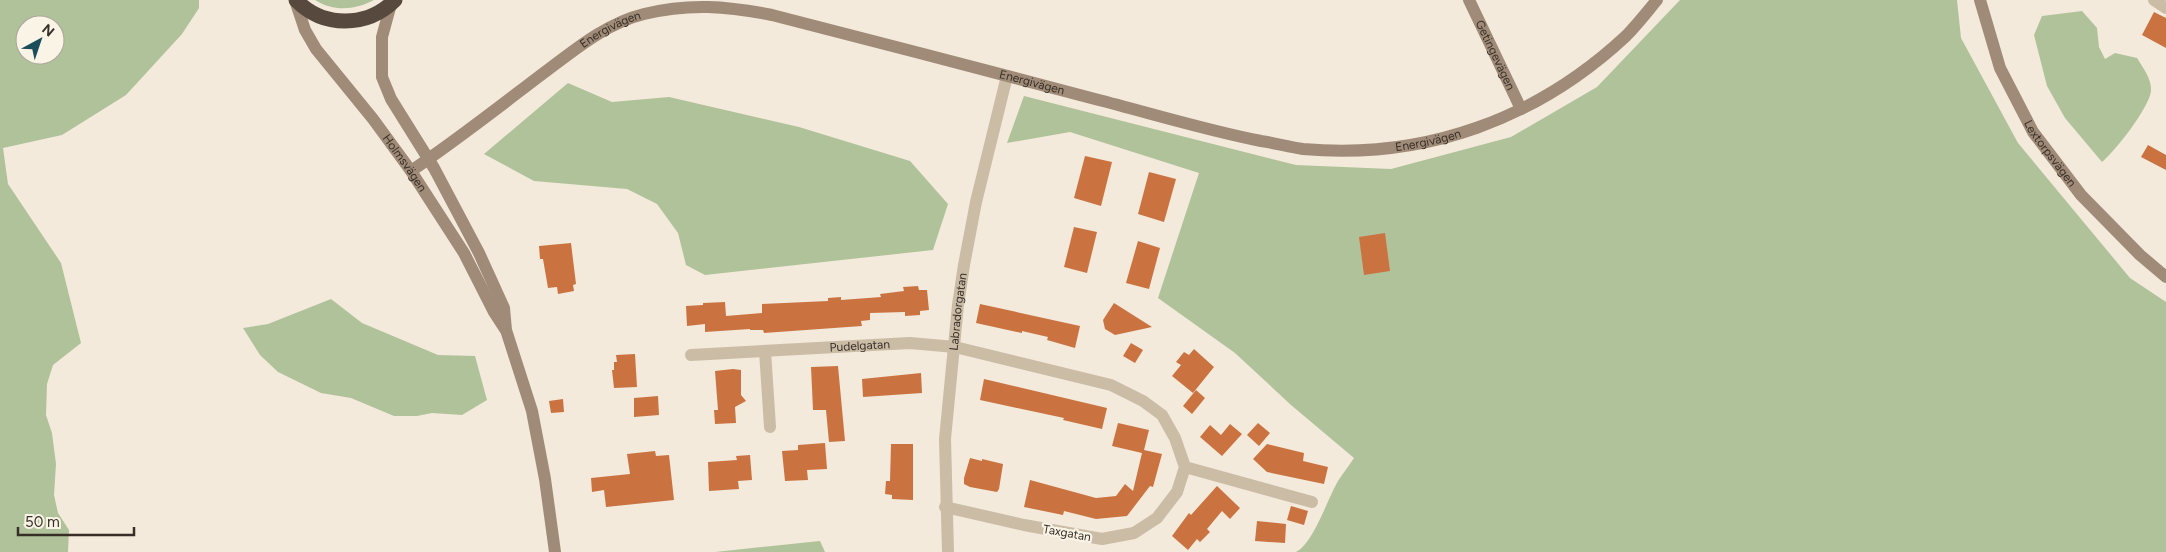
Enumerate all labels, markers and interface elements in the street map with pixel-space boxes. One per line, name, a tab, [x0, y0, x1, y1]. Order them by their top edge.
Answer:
street label: Energivägen	[577, 8, 643, 51]
north arrow	[15, 15, 65, 65]
street label: Getingevägen	[1473, 18, 1518, 93]
text: N	[38, 20, 58, 40]
street label: Energivägen	[998, 67, 1066, 98]
street label: Lextorpsvägen	[2021, 118, 2079, 190]
street label: Energivägen	[1394, 126, 1463, 154]
street label: Holmsvägen	[380, 131, 430, 195]
street label: Labradorgatan	[947, 272, 970, 351]
street label: Pudelgatan	[829, 337, 891, 354]
scale bar	[18, 504, 134, 536]
text: 50 m	[25, 513, 60, 531]
street label: Taxgatan	[1042, 522, 1092, 544]

